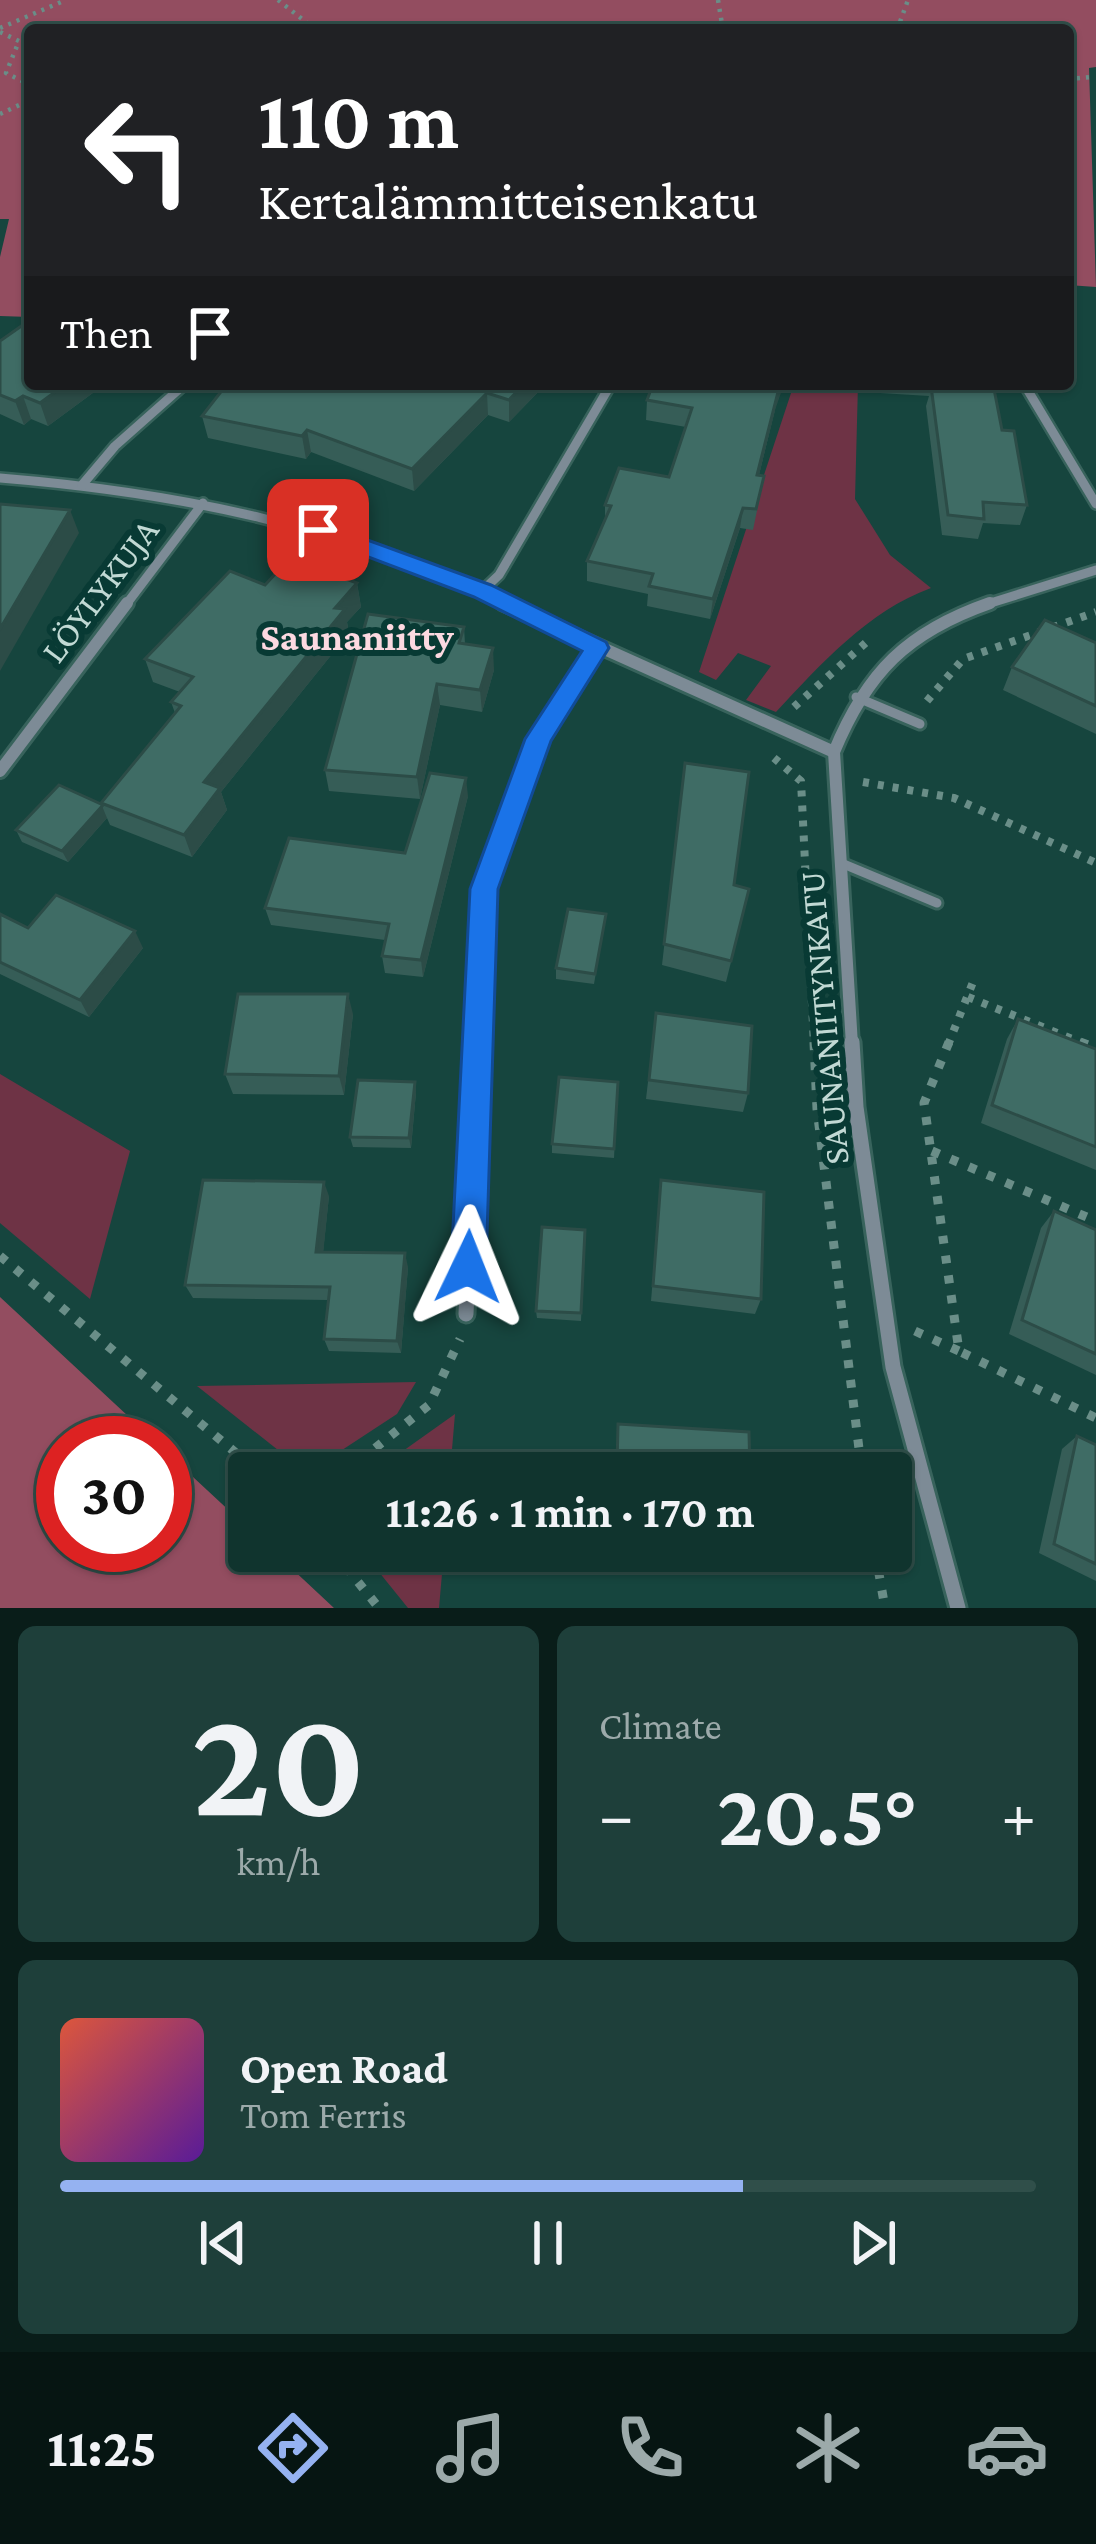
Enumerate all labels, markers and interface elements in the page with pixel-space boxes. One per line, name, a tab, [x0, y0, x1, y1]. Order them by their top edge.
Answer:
icon: left	[60, 72, 216, 228]
text: 110 m	[258, 73, 459, 166]
text: Kertalämmitteisenkatu	[258, 171, 758, 231]
icon: arrive	[177, 300, 243, 366]
text: Then	[60, 308, 153, 358]
pin	[267, 479, 369, 581]
icon: arrive	[285, 497, 351, 563]
street label: LÖYLYKUJA	[33, 510, 167, 670]
district label: Saunaniitty	[260, 615, 455, 658]
street label: SAUNANIITYNKATU	[791, 870, 857, 1166]
position arrow	[405, 1204, 531, 1330]
speed limit sign: 30	[36, 1416, 192, 1572]
text: 11:26 · 1 min · 170 m	[385, 1487, 755, 1537]
text: 20	[191, 1675, 366, 1849]
text: Climate	[599, 1704, 722, 1747]
text: 20.5°	[717, 1764, 918, 1864]
text: −	[599, 1778, 634, 1851]
text: +	[1001, 1778, 1036, 1851]
text: km/h	[236, 1840, 321, 1883]
text: Open Road	[240, 2043, 448, 2093]
text: Tom Ferris	[240, 2093, 406, 2136]
icon: previous	[190, 2210, 256, 2276]
icon: pause	[515, 2210, 581, 2276]
icon: next	[840, 2210, 906, 2276]
icon: directions	[251, 2406, 335, 2490]
icon: music	[429, 2406, 513, 2490]
icon: phone	[608, 2406, 692, 2490]
icon: climate	[786, 2406, 870, 2490]
icon: car	[965, 2406, 1049, 2490]
text: 11:25	[47, 2418, 157, 2478]

